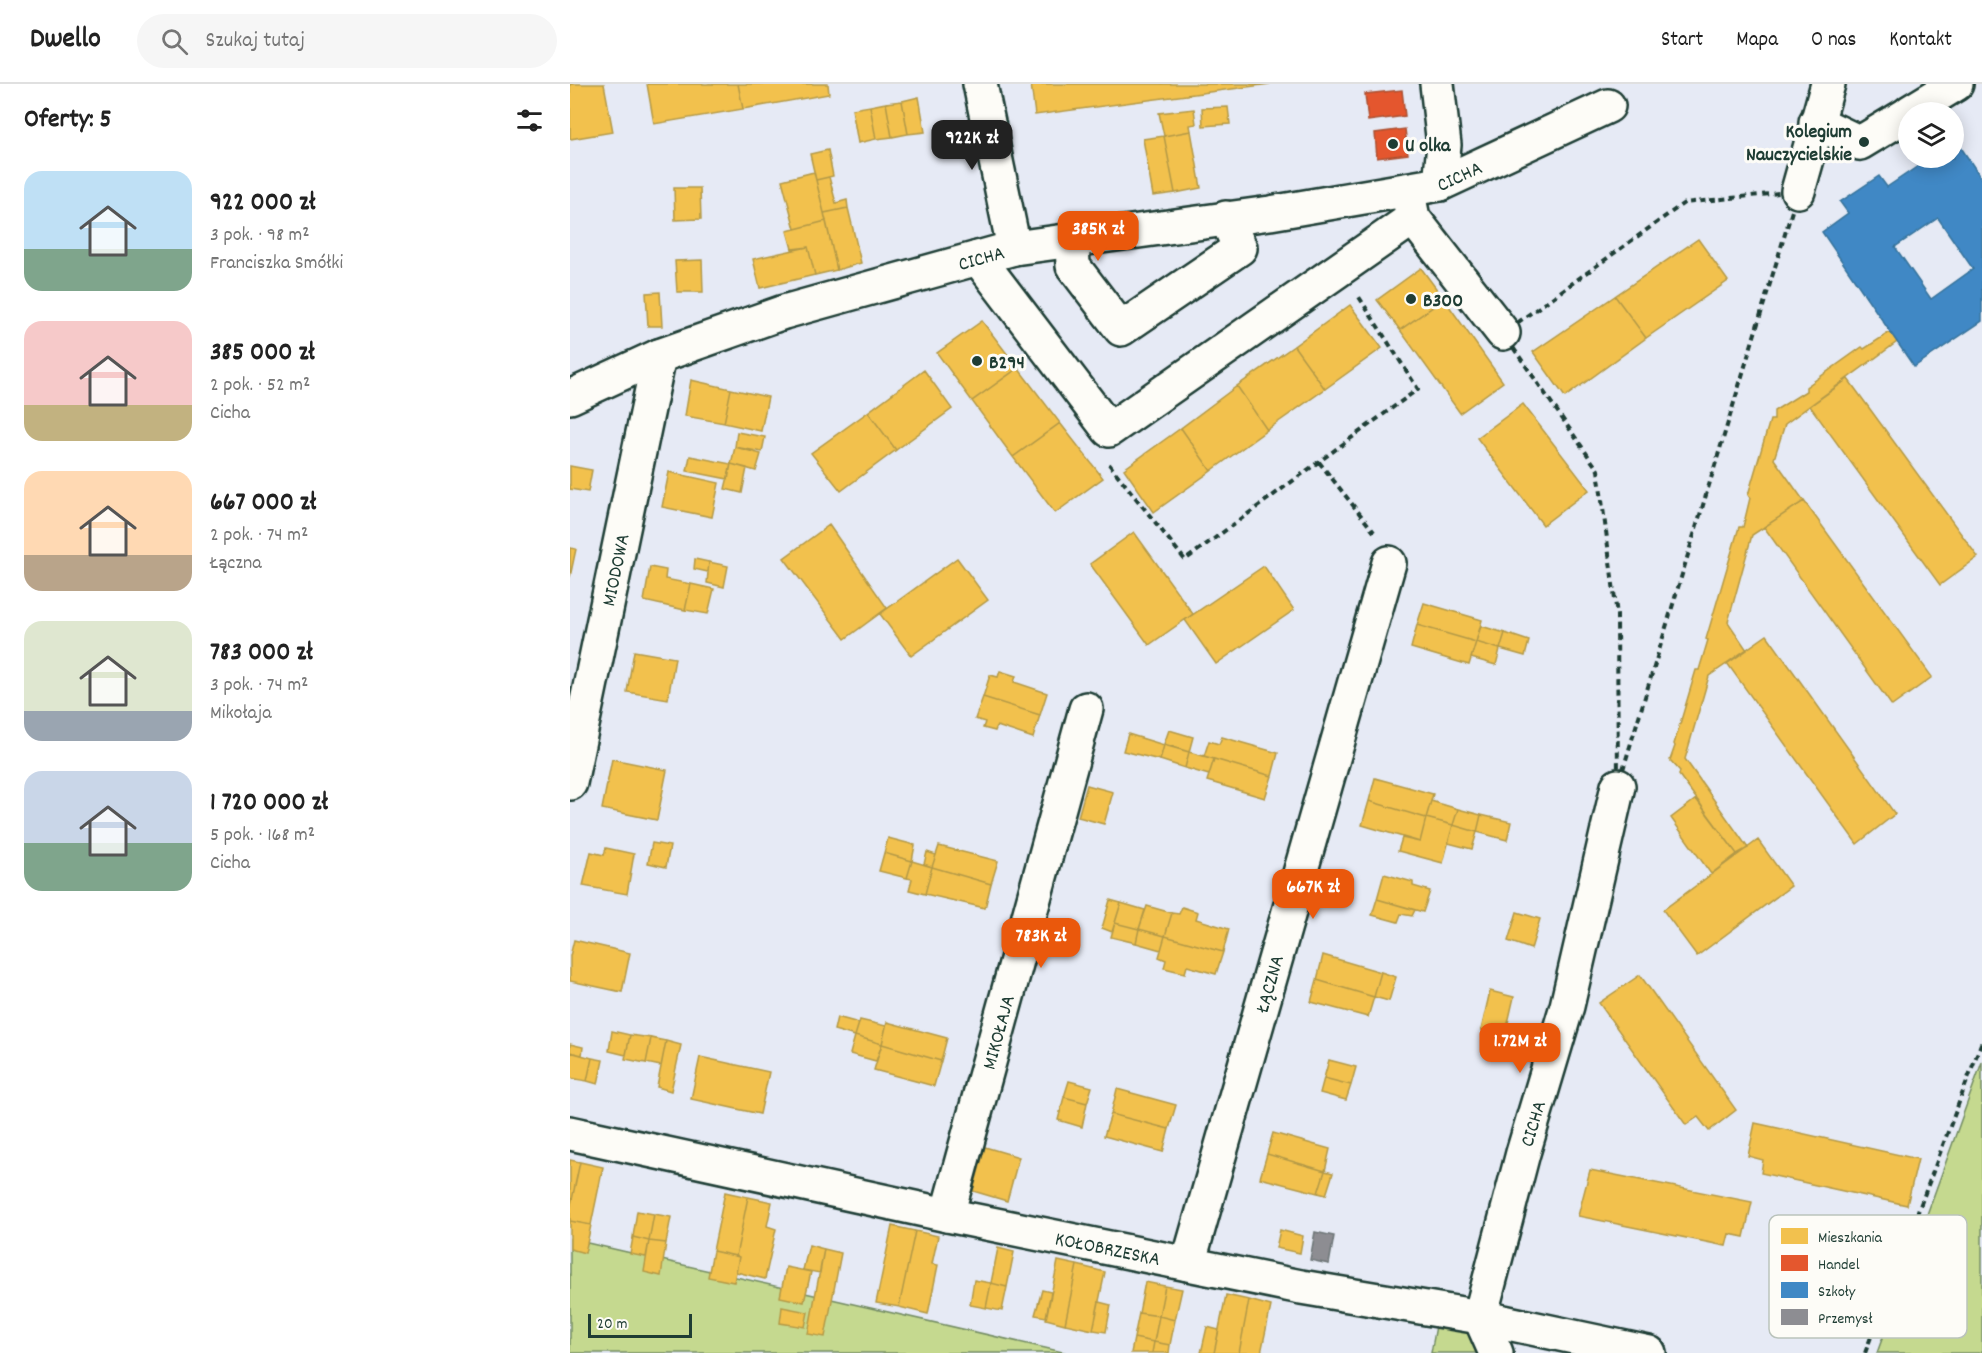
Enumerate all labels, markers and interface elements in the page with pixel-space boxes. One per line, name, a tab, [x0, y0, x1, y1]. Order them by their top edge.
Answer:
search box	[137, 14, 557, 68]
text: Dwello	[30, 21, 101, 61]
icon: search	[158, 25, 191, 58]
text: Szukaj tutaj	[206, 26, 305, 57]
text: Start	[1661, 26, 1703, 56]
text: Mapa	[1736, 26, 1778, 56]
text: O nas	[1811, 26, 1856, 56]
text: Kontakt	[1889, 26, 1952, 56]
text: Oferty: 5	[24, 102, 112, 139]
map controls	[1898, 102, 1964, 168]
button: layers	[1898, 102, 1964, 168]
icon: filters	[513, 104, 546, 137]
place label: Kolegium Nauczycielskie	[1746, 119, 1852, 170]
pin: 922K zł	[917, 120, 1027, 171]
text: 922K zł	[945, 125, 999, 153]
place label: U olka	[1405, 133, 1451, 161]
marker: Kolegium Nauczycielskie	[1857, 135, 1871, 149]
marker: U olka	[1386, 137, 1400, 151]
street label: CICHA	[1433, 155, 1488, 201]
text: 922 000 zł	[210, 185, 316, 222]
icon: home	[72, 195, 144, 267]
pin: 385K zł	[1043, 211, 1153, 262]
text: 385K zł	[1072, 216, 1124, 244]
text: 3 pok. · 98 m²	[210, 222, 310, 250]
street label: CICHA	[955, 240, 1008, 280]
text: Franciszka Smółki	[210, 250, 343, 278]
place label: B300	[1423, 288, 1463, 316]
marker: B300	[1404, 292, 1418, 306]
text: 385 000 zł	[210, 335, 315, 372]
icon: home	[72, 345, 144, 417]
place label: B294	[989, 350, 1025, 378]
marker: B294	[970, 354, 984, 368]
text: 2 pok. · 52 m²	[210, 372, 310, 400]
text: Cicha	[210, 400, 250, 428]
text: 667 000 zł	[210, 485, 316, 522]
icon: home	[72, 495, 144, 567]
text: 2 pok. · 74 m²	[210, 522, 308, 550]
street label: MIODOWA	[596, 531, 639, 609]
text: Łączna	[210, 550, 262, 578]
text: 783 000 zł	[210, 635, 313, 672]
icon: home	[72, 645, 144, 717]
text: 3 pok. · 74 m²	[210, 672, 308, 700]
text: Mikołaja	[210, 700, 272, 728]
text: 1 720 000 zł	[210, 785, 328, 822]
icon: home	[72, 795, 144, 867]
text: 5 pok. · 168 m²	[210, 822, 315, 850]
text: Cicha	[210, 850, 250, 878]
pin: 667K zł	[1258, 869, 1368, 920]
text: 667K zł	[1286, 874, 1340, 902]
pin: 783K zł	[986, 918, 1096, 969]
text: 783K zł	[1015, 923, 1067, 951]
street label: ŁĄCZNA	[1250, 952, 1293, 1017]
street label: MIKOŁAJA	[977, 992, 1024, 1073]
pin: 1.72M zł	[1458, 1023, 1582, 1074]
text: 1.72M zł	[1493, 1028, 1547, 1056]
street label: CICHA	[1515, 1097, 1555, 1151]
legend	[1769, 1215, 1967, 1338]
street label: KOŁOBRZESKA	[1052, 1226, 1163, 1275]
text: Mieszkania	[1818, 1227, 1883, 1250]
text: Handel	[1818, 1254, 1860, 1277]
text: Szkoły	[1818, 1281, 1856, 1304]
text: Przemysł	[1818, 1308, 1873, 1331]
scale bar	[588, 1311, 692, 1338]
text: 20 m	[597, 1313, 627, 1336]

